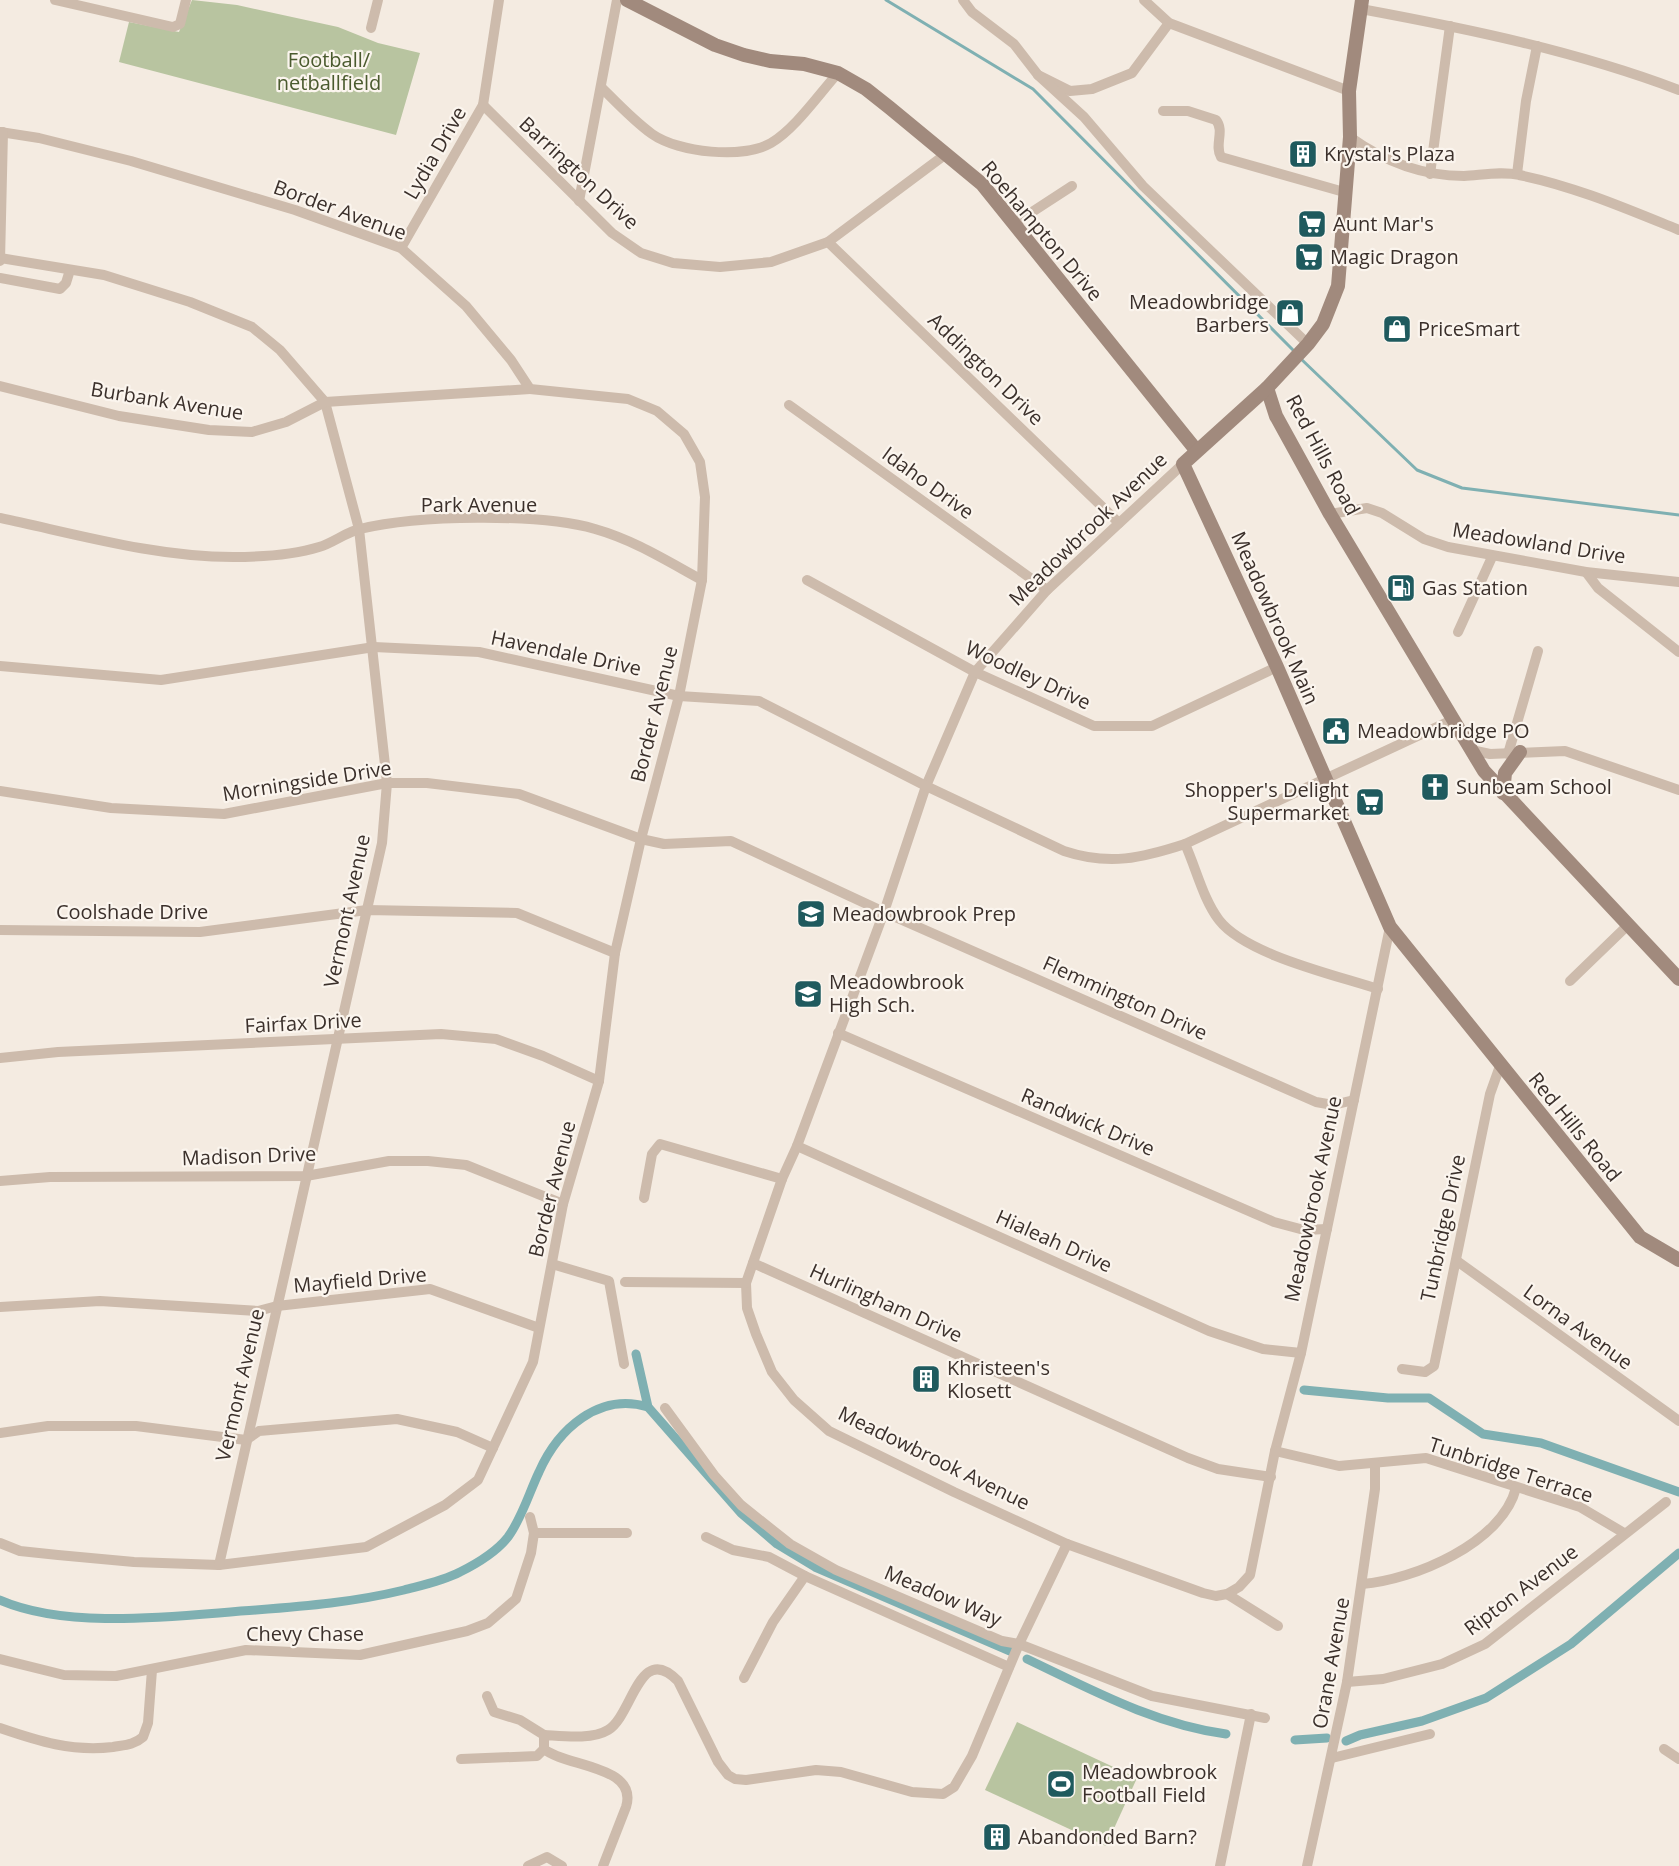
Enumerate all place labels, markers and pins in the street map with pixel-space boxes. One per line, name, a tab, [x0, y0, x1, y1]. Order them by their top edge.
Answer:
building icon: Krystal's Plaza	[1287, 138, 1319, 170]
place label: Krystal's Plaza	[1324, 140, 1455, 167]
supermarket icon: Aunt Mar's	[1296, 208, 1328, 240]
place label: Aunt Mar's	[1333, 210, 1434, 237]
supermarket icon: Magic Dragon	[1293, 241, 1325, 273]
place label: Magic Dragon	[1330, 243, 1459, 270]
place label: Meadowbridge Barbers	[1129, 288, 1269, 338]
shop icon: Meadowbridge Barbers	[1274, 297, 1306, 329]
shop icon: PriceSmart	[1381, 313, 1413, 345]
place label: PriceSmart	[1418, 315, 1520, 342]
fuel station icon: Gas Station	[1385, 572, 1417, 604]
place label: Gas Station	[1422, 574, 1528, 601]
public building icon: Meadowbridge PO	[1320, 715, 1352, 747]
place label: Meadowbridge PO	[1357, 717, 1530, 744]
church icon: Sunbeam School	[1419, 771, 1451, 803]
place label: Sunbeam School	[1456, 773, 1612, 800]
place label: Shopper's Delight Supermarket	[1185, 776, 1349, 826]
supermarket icon: Shopper's Delight Supermarket	[1354, 786, 1386, 818]
school or university icon: Meadowbrook Prep	[795, 898, 827, 930]
place label: Meadowbrook Prep	[832, 900, 1016, 927]
place label: Meadowbrook High Sch.	[829, 968, 965, 1018]
school or university icon: Meadowbrook High Sch.	[792, 978, 824, 1010]
place label: Khristeen's Klosett	[947, 1354, 1050, 1404]
building icon: Khristeen's Klosett	[910, 1363, 942, 1395]
place label: Meadowbrook Football Field	[1082, 1758, 1218, 1808]
sports icon: Meadowbrook Football Field	[1045, 1768, 1077, 1800]
building icon: Abandonded Barn?	[981, 1821, 1013, 1853]
place label: Abandonded Barn?	[1018, 1823, 1197, 1850]

